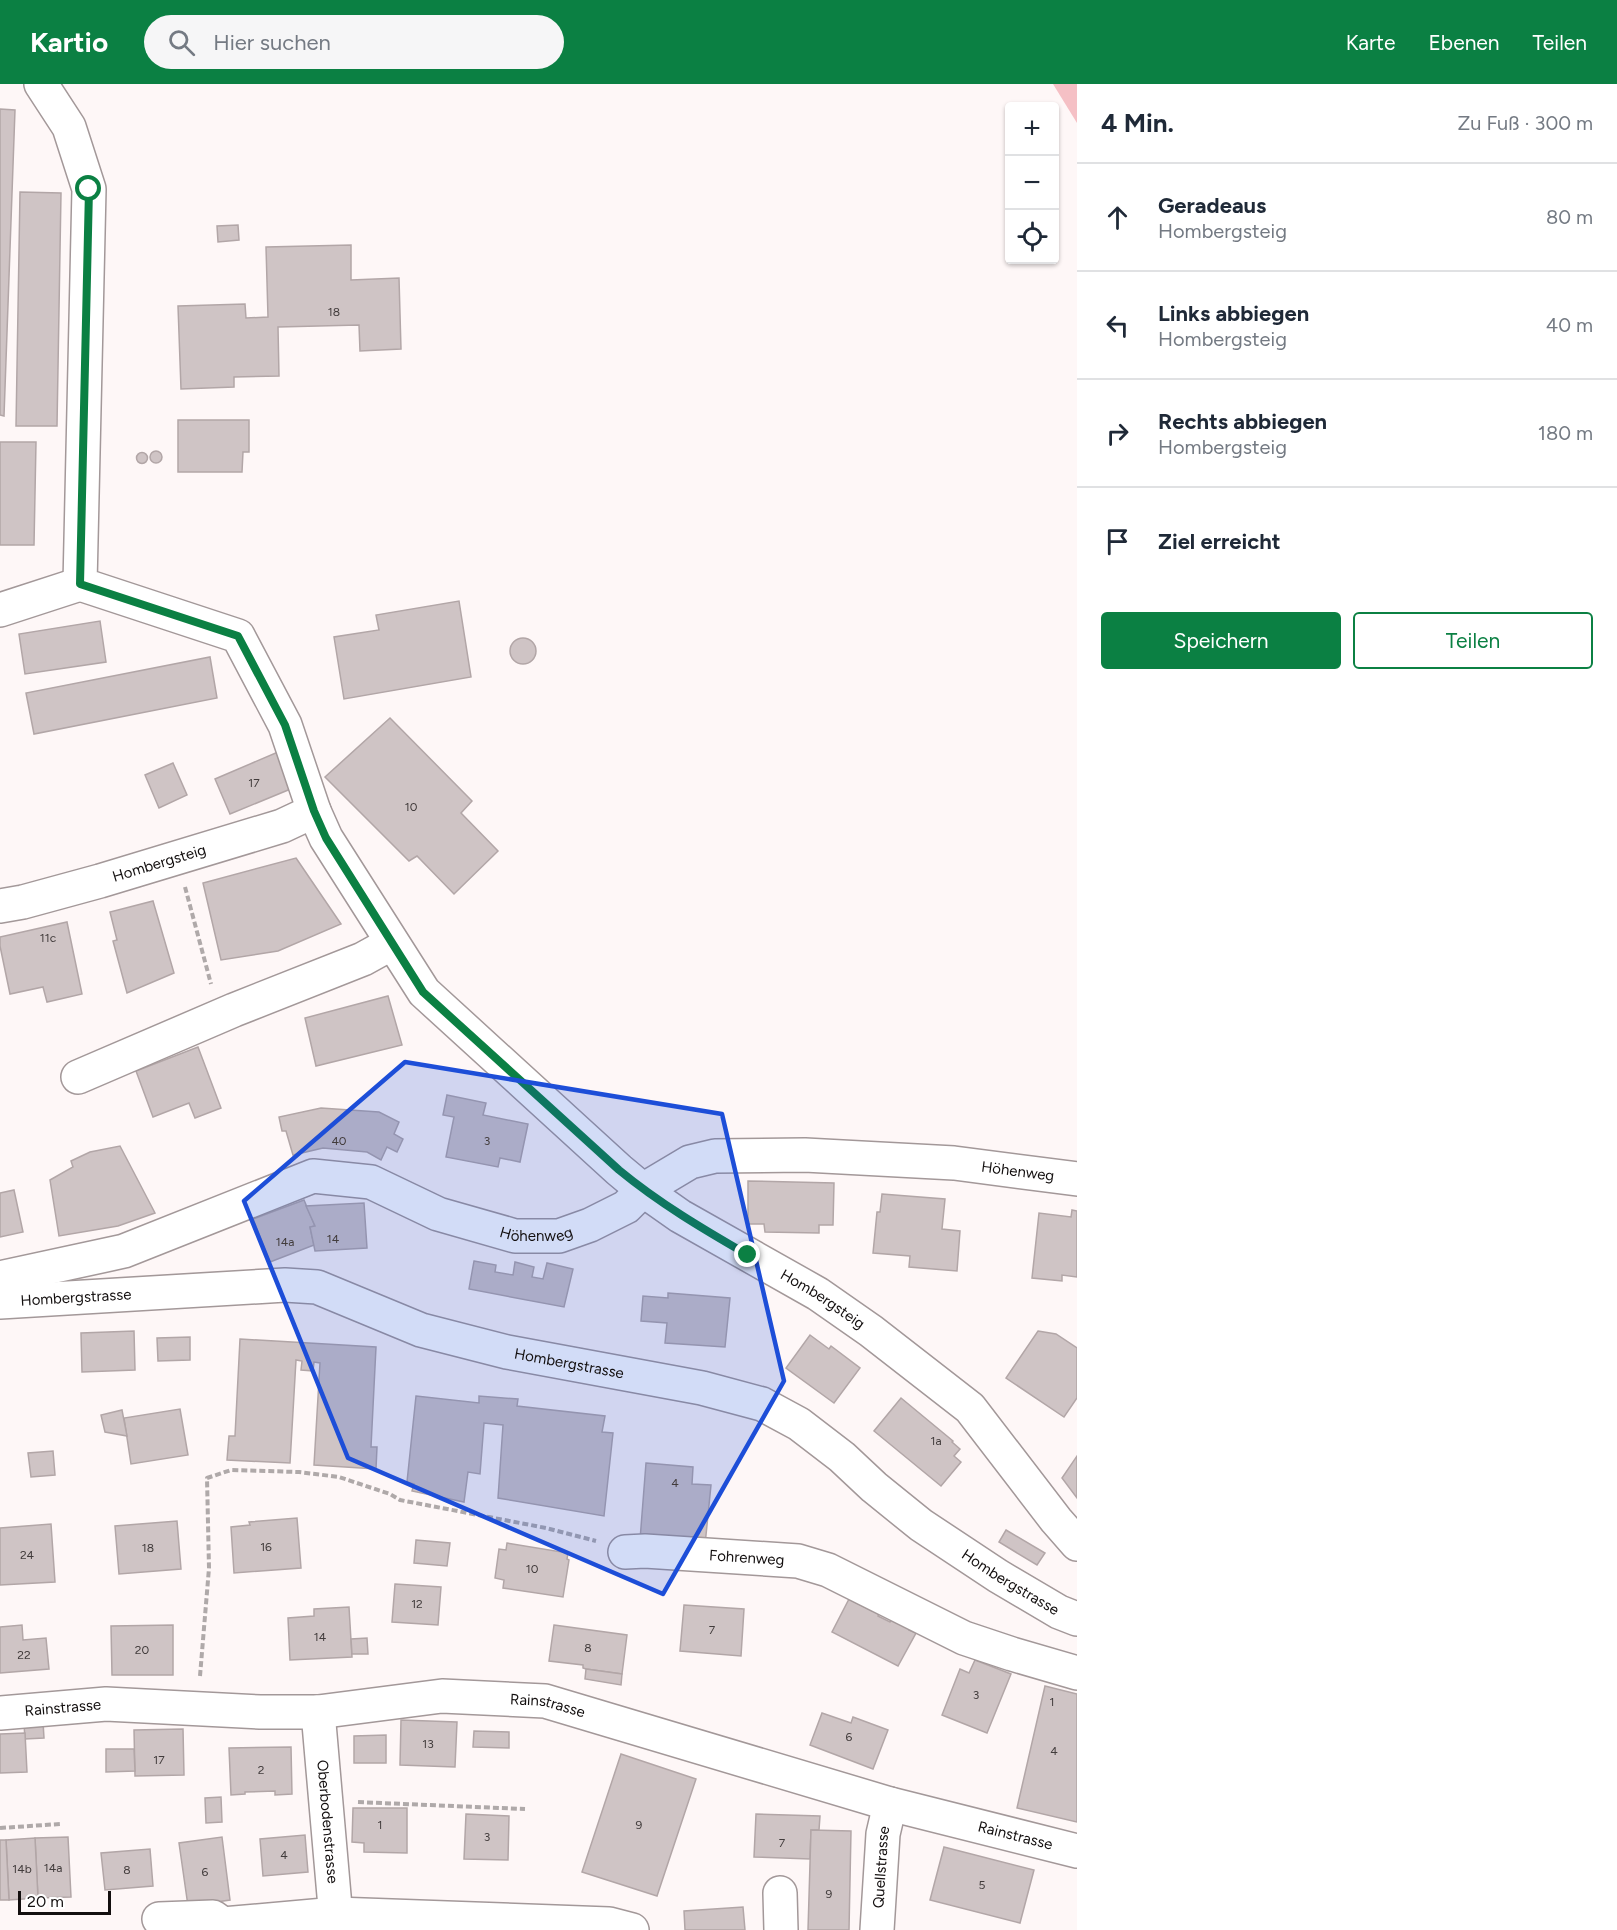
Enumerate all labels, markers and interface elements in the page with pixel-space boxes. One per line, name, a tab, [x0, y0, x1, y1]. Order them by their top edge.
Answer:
search box	[144, 15, 564, 69]
text: Kartio	[30, 25, 108, 59]
icon: search	[165, 26, 198, 59]
text: Hier suchen	[213, 29, 331, 56]
text: Karte	[1346, 30, 1395, 55]
text: Ebenen	[1428, 30, 1500, 55]
text: Teilen	[1533, 30, 1587, 55]
map controls	[1005, 102, 1059, 264]
button: +	[1005, 102, 1059, 156]
text: 4 Min.	[1101, 107, 1174, 139]
text: Zu Fuß · 300 m	[1458, 111, 1593, 135]
button: −	[1005, 156, 1059, 210]
route start	[75, 175, 101, 201]
text: Geradeaus	[1158, 192, 1266, 219]
icon: ahead	[1101, 201, 1134, 234]
text: 80 m	[1546, 205, 1593, 229]
button: locate	[1005, 210, 1059, 264]
text: Hombergsteig	[1158, 219, 1287, 243]
text: Links abbiegen	[1158, 300, 1309, 327]
house number: 18	[328, 305, 340, 319]
icon: left	[1101, 309, 1134, 342]
text: 40 m	[1546, 313, 1593, 337]
text: Hombergsteig	[1158, 327, 1287, 351]
text: Rechts abbiegen	[1158, 408, 1327, 435]
icon: right	[1101, 417, 1134, 450]
text: 180 m	[1538, 421, 1593, 445]
text: Hombergsteig	[1158, 435, 1287, 459]
icon: arrive	[1101, 525, 1134, 558]
text: Ziel erreicht	[1158, 528, 1281, 555]
button: Speichern	[1101, 612, 1341, 669]
button: Teilen	[1353, 612, 1593, 669]
house number: 17	[248, 776, 260, 790]
house number: 10	[405, 800, 418, 814]
street label: Hombergsteig	[110, 840, 208, 886]
house number: 11c	[40, 931, 57, 945]
house number: 40	[331, 1134, 347, 1148]
house number: 3	[484, 1134, 490, 1148]
street label: Höhenweg	[980, 1158, 1055, 1185]
street label: Höhenweg	[498, 1223, 575, 1246]
house number: 14	[327, 1232, 340, 1246]
house number: 14a	[276, 1235, 294, 1249]
route end	[734, 1241, 760, 1267]
street label: Hombergsteig	[777, 1266, 868, 1333]
street label: Hombergstrasse	[20, 1285, 132, 1310]
street label: Hombergstrasse	[513, 1345, 625, 1382]
house number: 1a	[930, 1434, 942, 1448]
house number: 4	[671, 1476, 679, 1490]
house number: 16	[260, 1540, 272, 1554]
house number: 18	[142, 1541, 154, 1555]
street label: Hombergstrasse	[958, 1545, 1062, 1619]
street label: Fohrenweg	[709, 1546, 785, 1569]
house number: 24	[20, 1548, 35, 1562]
house number: 10	[526, 1562, 539, 1576]
house number: 12	[411, 1597, 423, 1611]
house number: 7	[709, 1623, 716, 1637]
house number: 14	[314, 1630, 327, 1644]
house number: 8	[584, 1641, 592, 1655]
house number: 20	[135, 1643, 150, 1657]
house number: 22	[17, 1648, 31, 1662]
house number: 3	[973, 1688, 979, 1702]
street label: Rainstrasse	[510, 1690, 587, 1722]
street label: Rainstrasse	[24, 1695, 102, 1720]
house number: 1	[1050, 1695, 1054, 1709]
house number: 6	[846, 1730, 853, 1744]
house number: 13	[422, 1737, 434, 1751]
house number: 4	[1050, 1744, 1058, 1758]
house number: 17	[153, 1753, 165, 1767]
street label: Oberbodenstrasse	[313, 1759, 342, 1884]
house number: 2	[258, 1763, 264, 1777]
street label: Rainstrasse	[976, 1817, 1055, 1854]
house number: 1	[378, 1818, 382, 1832]
house number: 9	[636, 1818, 643, 1832]
street label: Quellstrasse	[869, 1824, 894, 1909]
house number: 3	[484, 1830, 490, 1844]
house number: 7	[779, 1836, 786, 1850]
house number: 4	[280, 1848, 288, 1862]
house number: 14a	[44, 1861, 62, 1875]
house number: 14b	[12, 1862, 32, 1876]
house number: 8	[123, 1863, 131, 1877]
house number: 6	[202, 1865, 209, 1879]
house number: 5	[979, 1878, 986, 1892]
house number: 9	[826, 1887, 833, 1901]
scale bar	[18, 1888, 111, 1916]
text: 20 m	[27, 1892, 64, 1911]

